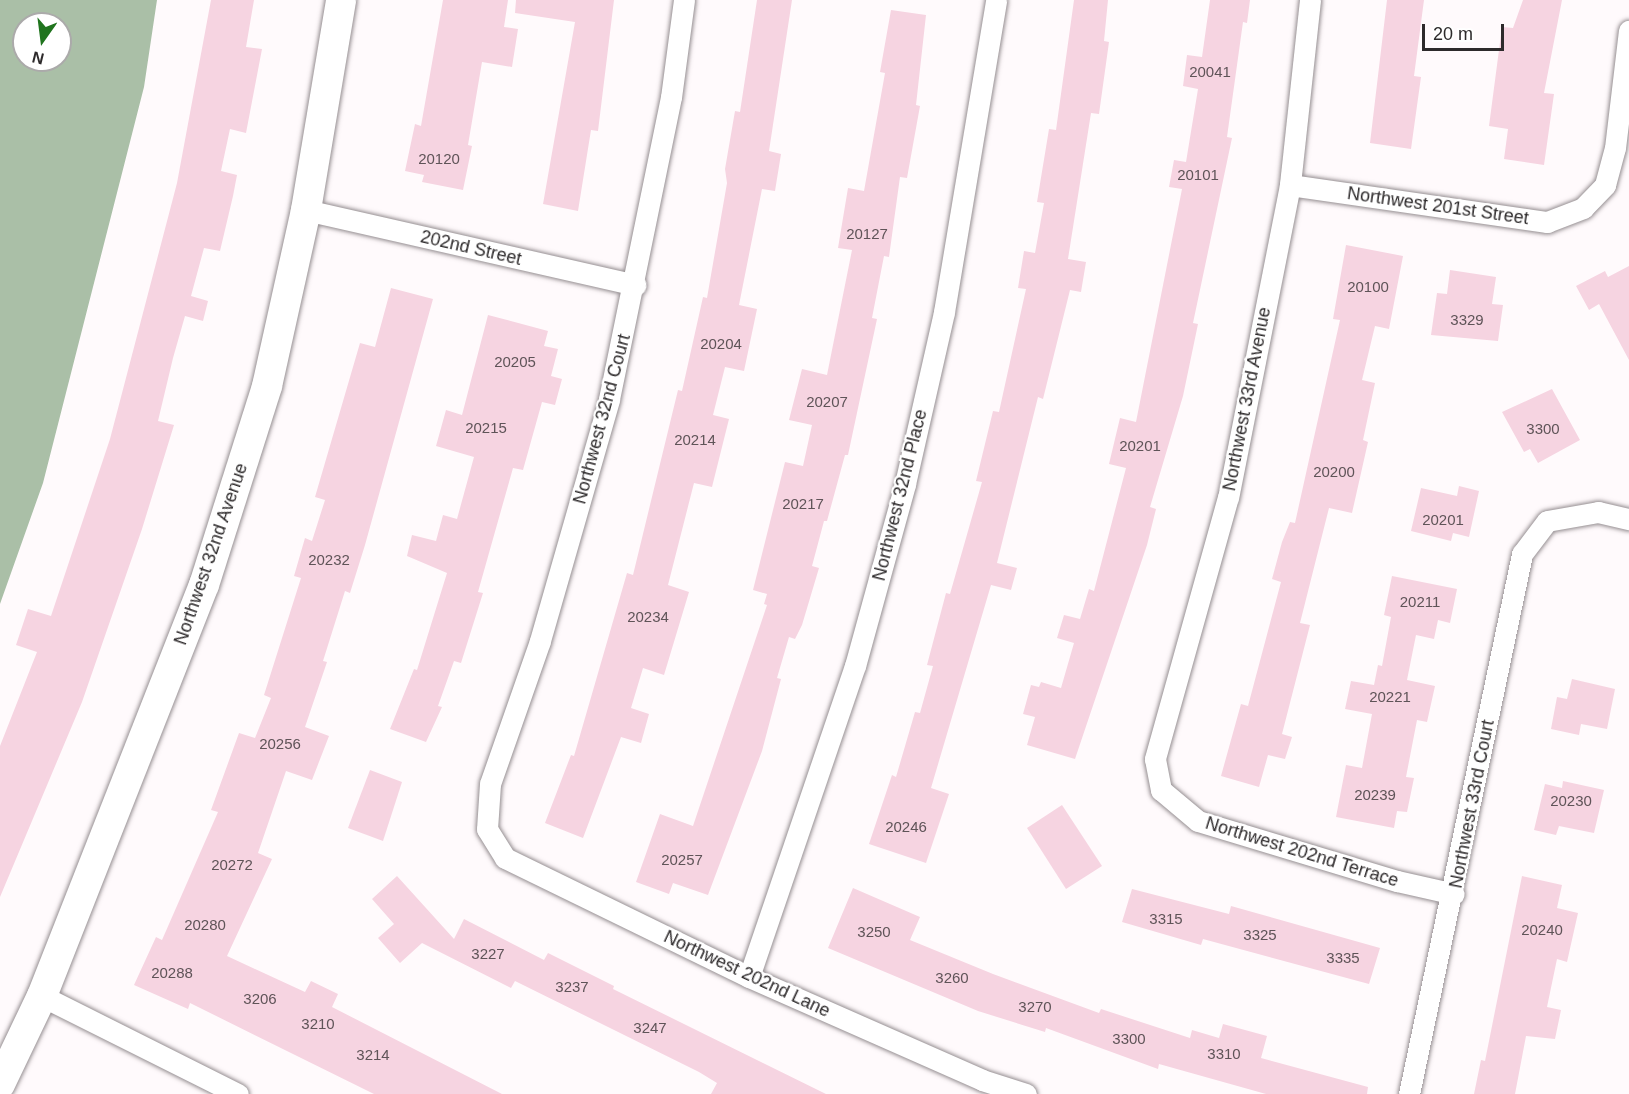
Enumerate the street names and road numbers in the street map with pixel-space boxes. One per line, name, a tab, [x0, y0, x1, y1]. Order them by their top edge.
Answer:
street label: Northwest 201st Street	[1346, 183, 1530, 229]
street label: 202nd Street	[418, 226, 524, 270]
street label: Northwest 33rd Avenue	[1218, 305, 1276, 493]
street label: Northwest 32nd Court	[569, 332, 635, 506]
street label: Northwest 32nd Place	[868, 407, 932, 583]
street label: Northwest 32nd Avenue	[170, 460, 252, 648]
street label: Northwest 33rd Court	[1445, 718, 1499, 890]
street label: Northwest 202nd Terrace	[1203, 812, 1401, 892]
street label: Northwest 202nd Lane	[660, 926, 834, 1022]

